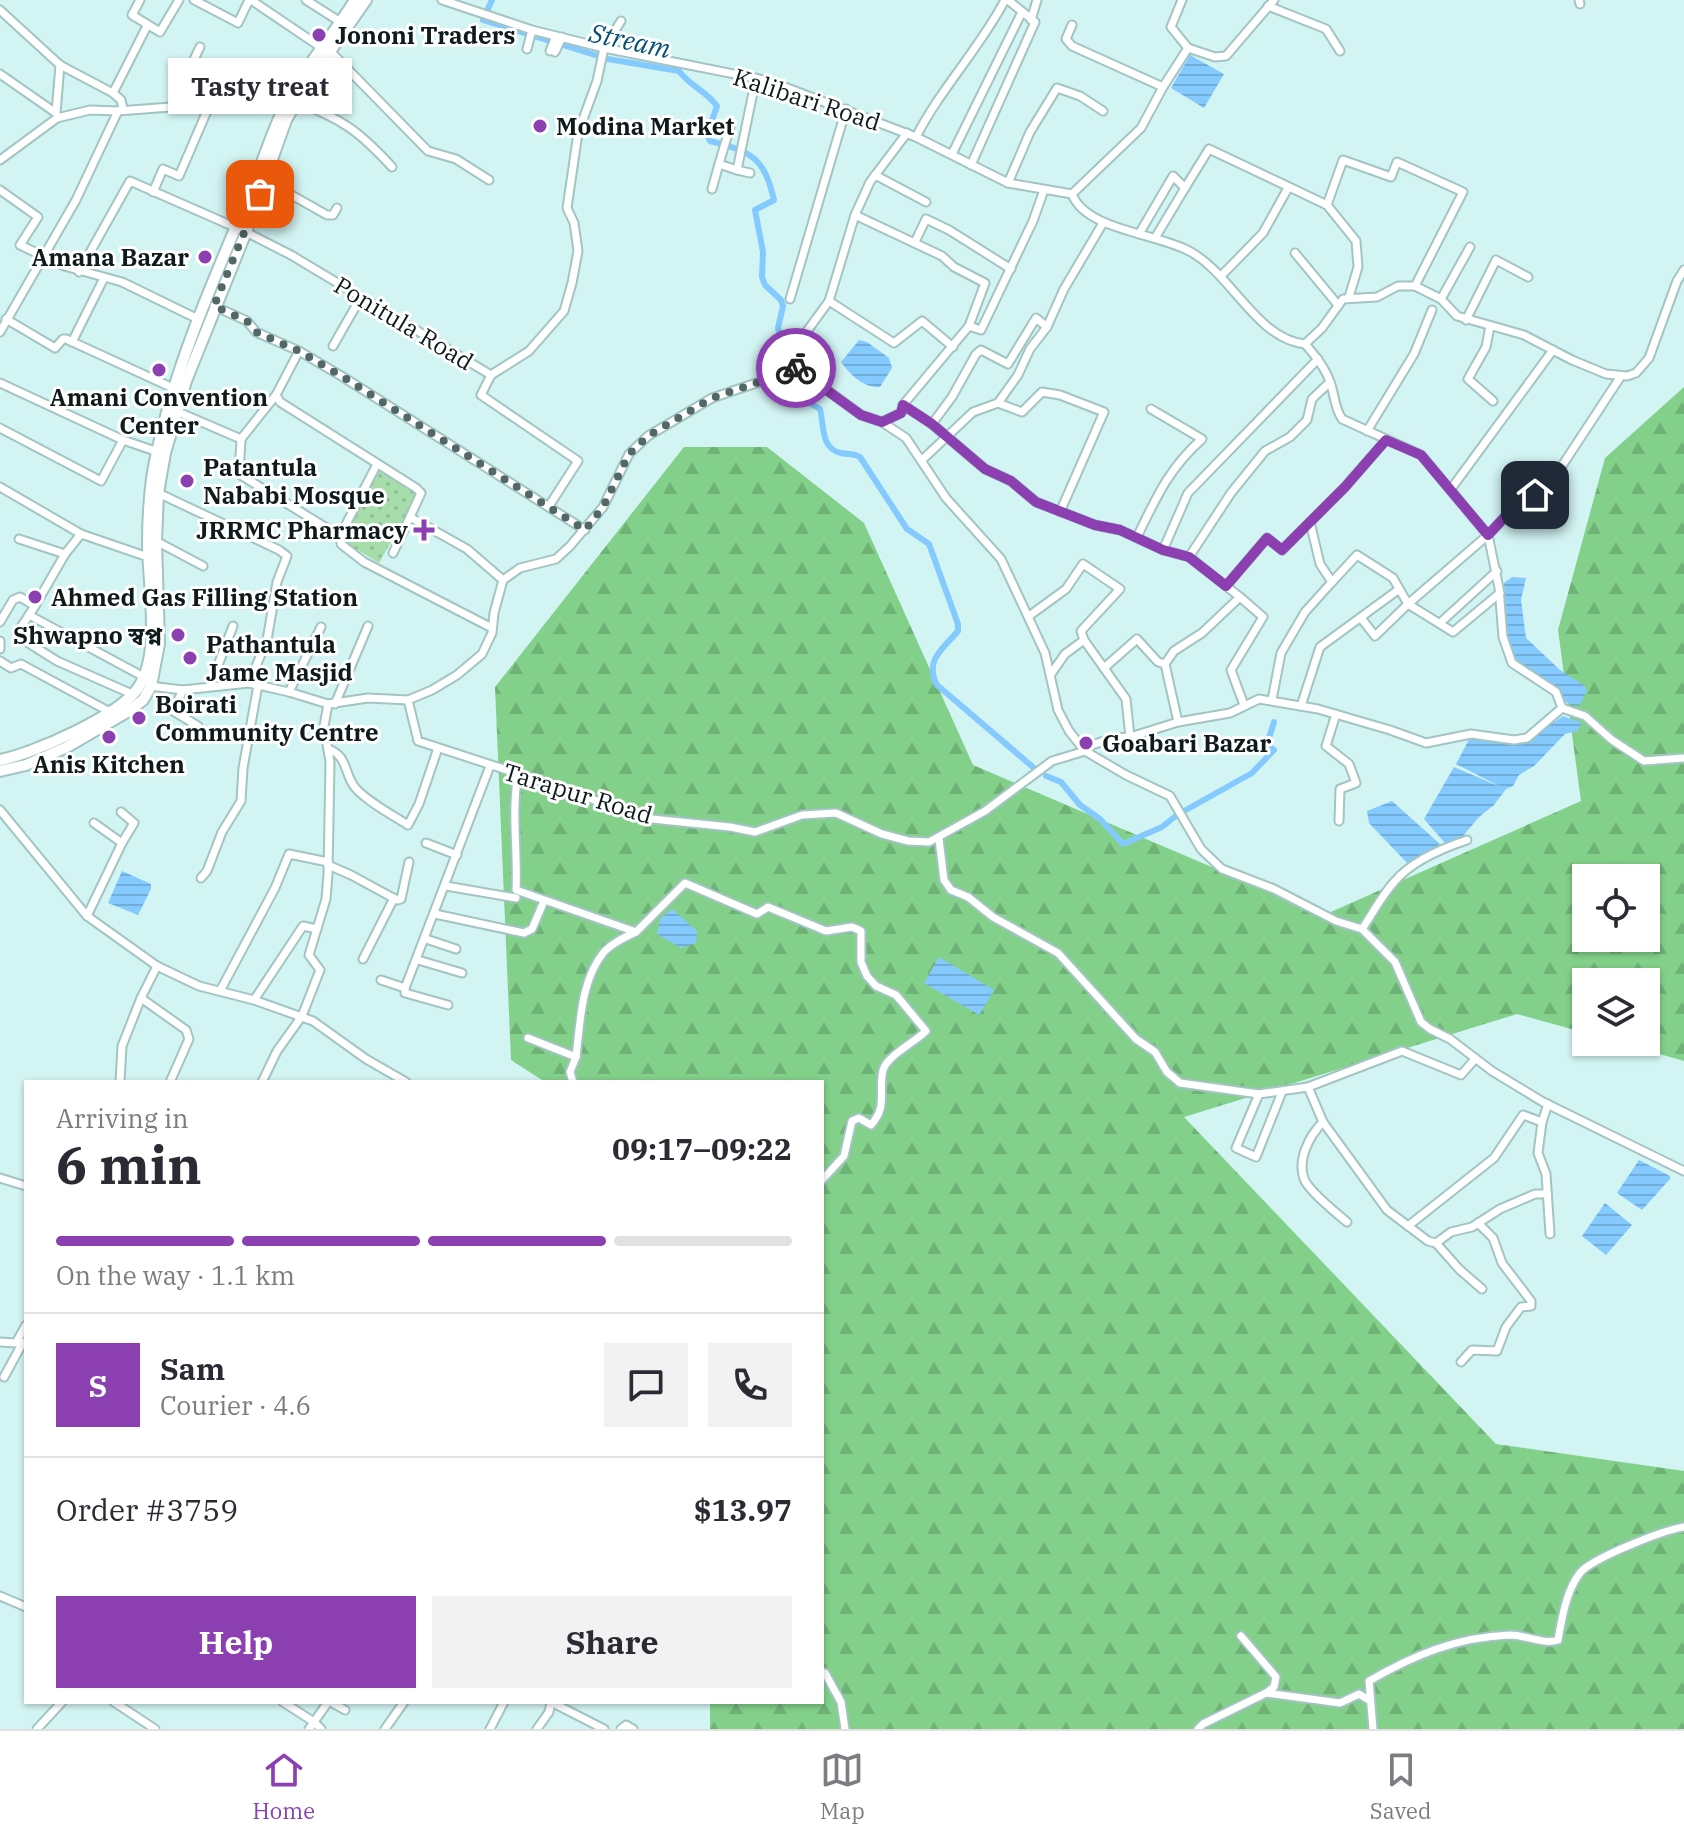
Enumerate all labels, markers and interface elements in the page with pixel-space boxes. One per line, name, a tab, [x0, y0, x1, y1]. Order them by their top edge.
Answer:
water label: Stream	[585, 15, 674, 65]
place label: Jononi Traders	[335, 19, 516, 51]
marker: Jononi Traders	[310, 26, 328, 44]
callout: Tasty treat	[168, 58, 352, 114]
street label: Kalibari Road	[729, 60, 885, 138]
text: Tasty treat	[191, 69, 329, 103]
place label: Modina Market	[556, 110, 734, 142]
marker: Modina Market	[531, 117, 549, 135]
pin	[226, 160, 294, 228]
icon: bag	[238, 172, 282, 216]
place label: Amana Bazar	[32, 241, 189, 273]
marker: Amana Bazar	[196, 248, 214, 266]
street label: Ponitula Road	[328, 269, 480, 377]
courier	[756, 328, 836, 408]
icon: bike	[774, 346, 818, 390]
marker: Amani Convention Center	[150, 361, 168, 379]
place label: Amani Convention Center	[50, 381, 268, 441]
place label: Patantula Nababi Mosque	[203, 451, 385, 511]
pin	[1501, 461, 1569, 529]
marker: Patantula Nababi Mosque	[178, 472, 196, 490]
icon: home	[1513, 473, 1557, 517]
place label: JRRMC Pharmacy	[196, 514, 408, 546]
marker: JRRMC Pharmacy	[415, 521, 433, 539]
place label: Ahmed Gas Filling Station	[51, 581, 358, 613]
marker: Ahmed Gas Filling Station	[26, 588, 44, 606]
place label: Shwapno স্বপ্ন	[13, 619, 162, 651]
marker: Shwapno স্বপ্ন	[169, 626, 187, 644]
place label: Pathantula Jame Masjid	[206, 628, 353, 688]
marker: Pathantula Jame Masjid	[181, 649, 199, 667]
place label: Boirati Community Centre	[155, 688, 379, 748]
marker: Boirati Community Centre	[130, 709, 148, 727]
place label: Goabari Bazar	[1102, 727, 1272, 759]
marker: Anis Kitchen	[100, 728, 118, 746]
marker: Goabari Bazar	[1077, 734, 1095, 752]
place label: Anis Kitchen	[33, 748, 185, 780]
street label: Tarapur Road	[499, 755, 657, 831]
map controls	[1572, 864, 1660, 1056]
button: locate	[1572, 864, 1660, 952]
button: layers	[1572, 968, 1660, 1056]
text: Arriving in	[56, 1101, 189, 1135]
text: 09:17–09:22	[612, 1129, 792, 1168]
text: 6 min	[56, 1131, 202, 1198]
text: On the way · 1.1 km	[56, 1258, 295, 1292]
button: chat	[604, 1343, 688, 1427]
button: phone	[708, 1343, 792, 1427]
text: Sam	[160, 1349, 225, 1388]
text: S	[89, 1366, 107, 1405]
text: Courier · 4.6	[160, 1388, 311, 1422]
text: Order #3759	[56, 1490, 238, 1529]
text: $13.97	[694, 1490, 792, 1529]
button: Help	[56, 1596, 416, 1688]
button: Share	[432, 1596, 792, 1688]
tab: Home	[253, 1748, 315, 1825]
tab: Map	[820, 1748, 865, 1825]
tab: Saved	[1370, 1748, 1431, 1825]

